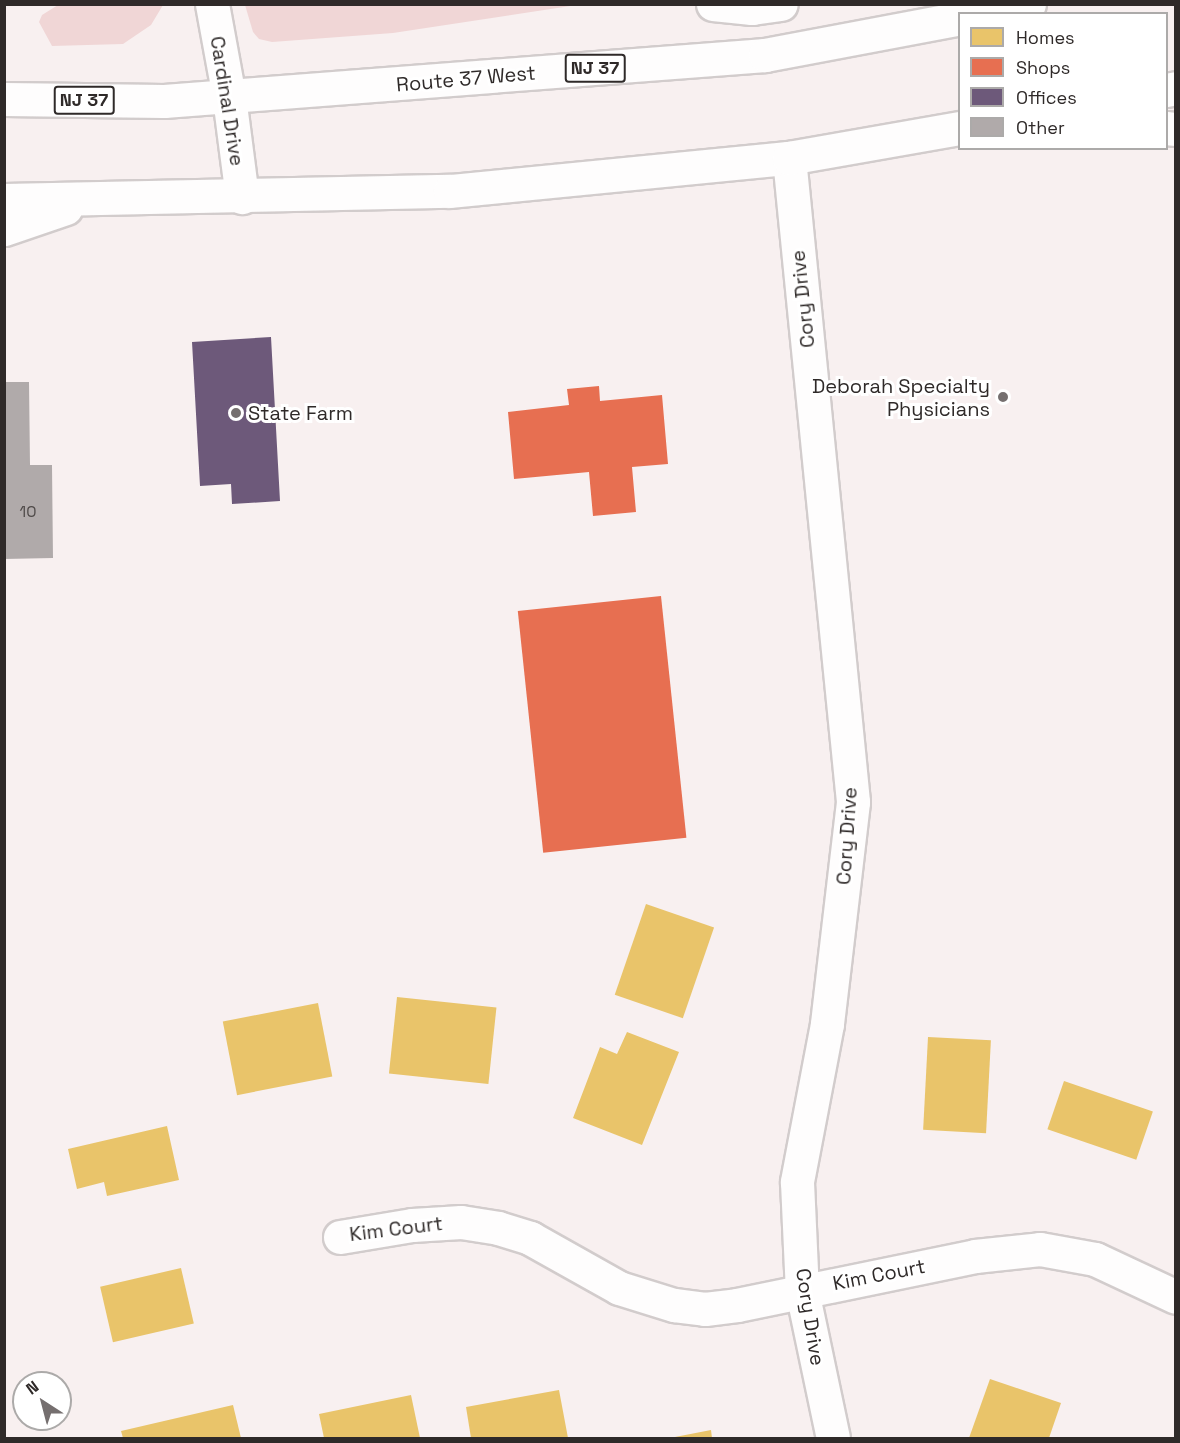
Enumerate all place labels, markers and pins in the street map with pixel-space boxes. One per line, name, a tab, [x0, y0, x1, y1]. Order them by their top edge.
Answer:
place label: Deborah Specialty Physicians	[812, 374, 990, 421]
marker: Deborah Specialty Physicians	[994, 388, 1012, 406]
place label: State Farm	[248, 401, 353, 425]
marker: State Farm	[229, 406, 243, 420]

